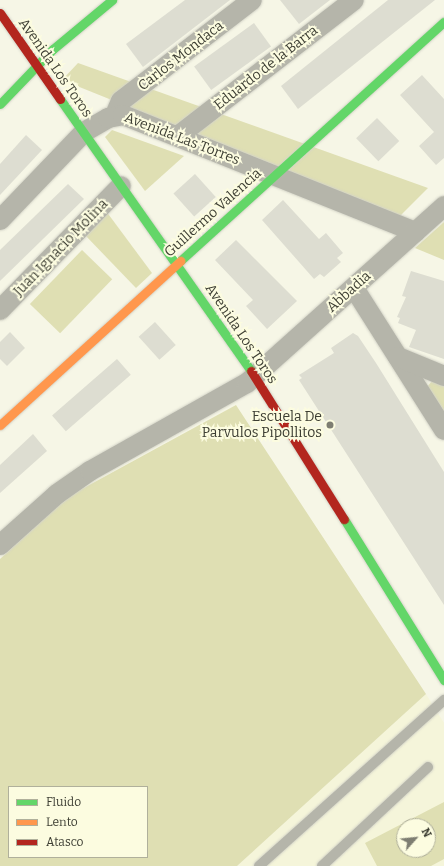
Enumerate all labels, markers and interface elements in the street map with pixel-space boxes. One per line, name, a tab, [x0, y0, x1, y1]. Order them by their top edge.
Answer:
street label: Avenida Los Toros	[15, 15, 95, 121]
street label: Carlos Mondaca	[135, 18, 227, 94]
street label: Eduardo de la Barra	[211, 22, 321, 114]
street label: Avenida Las Torres	[122, 109, 242, 169]
street label: Guillermo Valencia	[161, 165, 265, 261]
street label: Juan Ignacio Molina	[10, 196, 112, 300]
street label: Abbadia	[323, 268, 375, 316]
street label: Avenida Los Toros	[201, 281, 281, 387]
place label: Escuela De Parvulos Pipollitos	[202, 409, 322, 442]
marker: Escuela De Parvulos Pipollitos	[325, 420, 335, 430]
legend	[8, 786, 148, 858]
text: Fluido	[46, 795, 81, 809]
text: Lento	[46, 815, 78, 829]
north arrow	[396, 818, 436, 858]
text: N	[419, 826, 434, 840]
text: Atasco	[46, 835, 84, 849]

